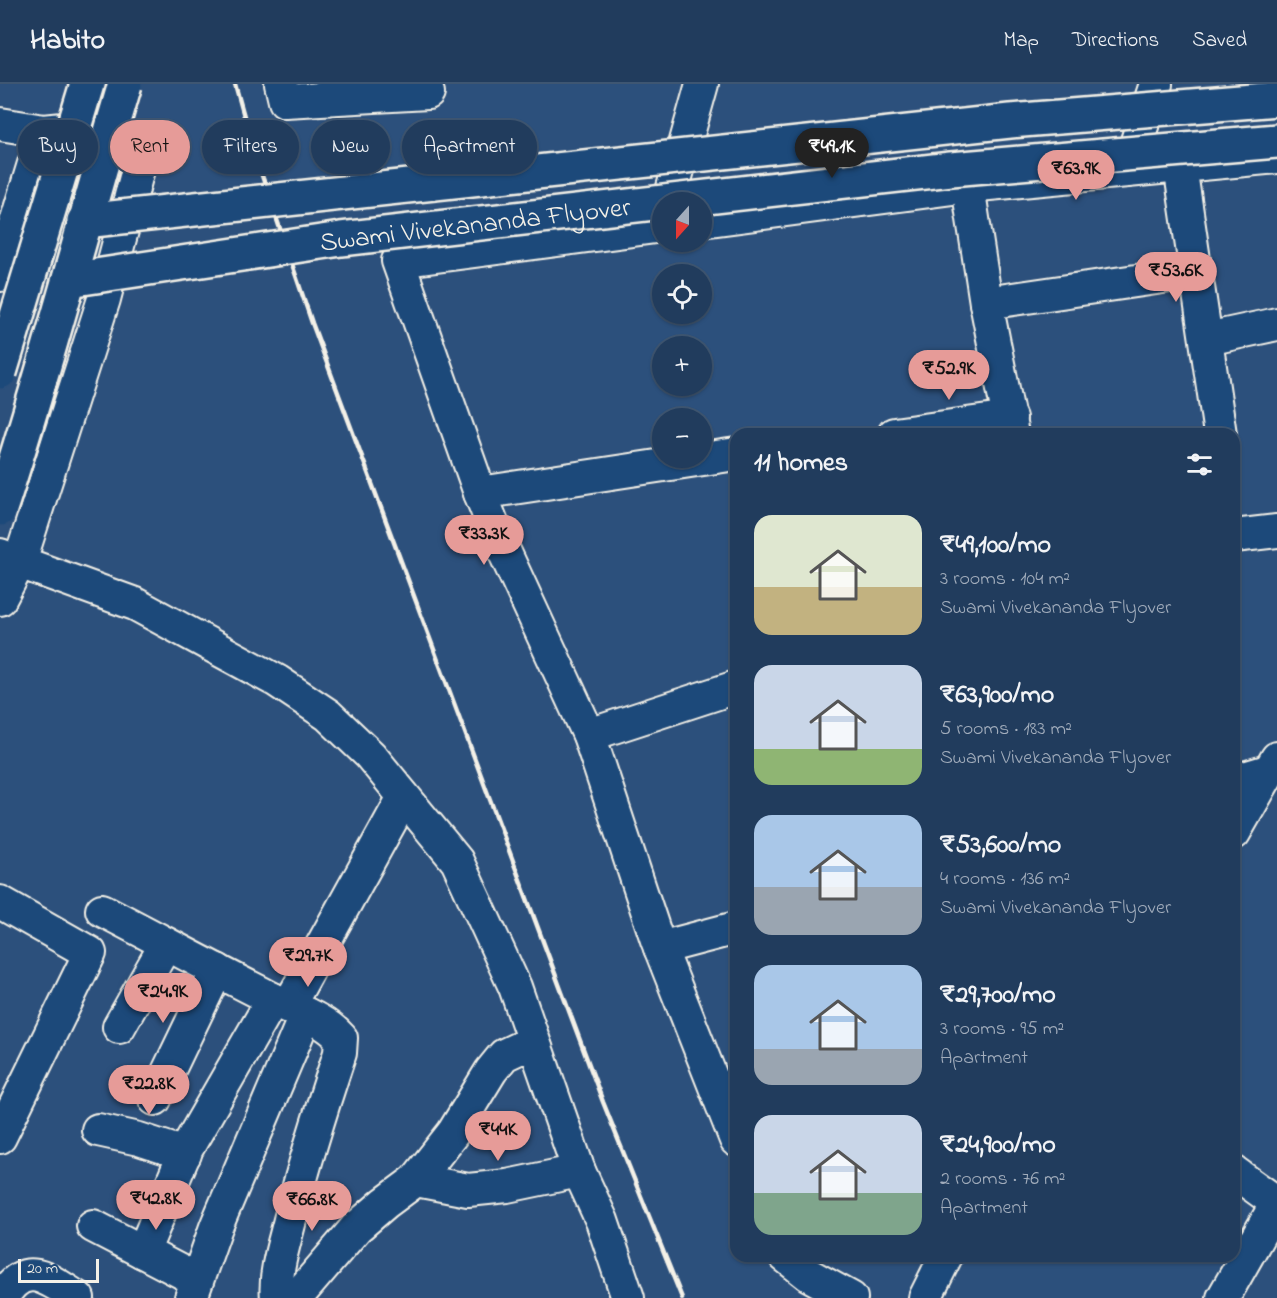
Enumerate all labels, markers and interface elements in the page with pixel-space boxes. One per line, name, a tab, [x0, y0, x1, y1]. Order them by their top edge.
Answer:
text: Habito	[30, 21, 105, 62]
text: Map	[1003, 26, 1039, 56]
text: Directions	[1072, 26, 1159, 56]
text: Saved	[1192, 26, 1247, 56]
chip: Buy	[18, 120, 98, 174]
chip: Rent	[110, 120, 190, 174]
chip: Filters	[202, 120, 299, 174]
chip: New	[311, 120, 390, 174]
chip: Apartment	[402, 120, 537, 174]
pin: ₹49.1K	[783, 128, 881, 179]
text: ₹49.1K	[809, 133, 855, 162]
pin: ₹63.9K	[1027, 150, 1125, 201]
text: ₹63.9K	[1052, 155, 1100, 184]
street label: Swami Vivekananda Flyover	[317, 189, 633, 264]
north arrow	[652, 192, 712, 252]
map controls	[652, 192, 712, 468]
pin: ₹53.6K	[1127, 252, 1225, 303]
text: ₹53.6K	[1149, 257, 1203, 286]
button: locate	[652, 264, 712, 324]
button: +	[652, 336, 712, 396]
pin: ₹52.9K	[900, 350, 998, 401]
text: ₹52.9K	[922, 355, 976, 384]
button: −	[652, 408, 712, 468]
text: 11 homes	[754, 445, 848, 483]
icon: filters	[1183, 448, 1216, 481]
pin: ₹33.3K	[435, 515, 533, 566]
text: ₹33.3K	[459, 520, 509, 549]
text: ₹49,100/mo	[940, 527, 1051, 565]
icon: home	[802, 539, 874, 611]
text: 3 rooms · 104 m²	[940, 565, 1070, 594]
text: Swami Vivekananda Flyover	[940, 594, 1171, 623]
text: ₹63,900/mo	[940, 677, 1054, 715]
icon: home	[802, 689, 874, 761]
text: 5 rooms · 183 m²	[940, 715, 1072, 744]
text: Swami Vivekananda Flyover	[940, 744, 1171, 773]
text: ₹53,600/mo	[940, 827, 1061, 865]
icon: home	[802, 839, 874, 911]
text: 4 rooms · 136 m²	[940, 865, 1070, 894]
text: Swami Vivekananda Flyover	[940, 894, 1171, 923]
pin: ₹29.7K	[259, 937, 357, 988]
text: ₹29.7K	[283, 942, 333, 971]
pin: ₹24.9K	[114, 973, 212, 1024]
text: ₹29,700/mo	[940, 977, 1056, 1015]
text: ₹24.9K	[138, 978, 188, 1007]
icon: home	[802, 989, 874, 1061]
text: 3 rooms · 95 m²	[940, 1015, 1064, 1044]
text: Apartment	[940, 1044, 1028, 1073]
pin: ₹22.8K	[100, 1065, 198, 1116]
text: ₹22.8K	[122, 1070, 176, 1099]
pin: ₹44K	[462, 1111, 534, 1162]
text: ₹44K	[479, 1116, 517, 1145]
text: ₹24,900/mo	[940, 1127, 1056, 1165]
icon: home	[802, 1139, 874, 1211]
text: 2 rooms · 76 m²	[940, 1165, 1065, 1194]
pin: ₹42.8K	[107, 1180, 205, 1231]
pin: ₹66.8K	[263, 1181, 361, 1232]
text: ₹42.8K	[130, 1185, 182, 1214]
text: ₹66.8K	[287, 1186, 337, 1215]
text: Apartment	[940, 1194, 1028, 1223]
scale bar	[18, 1256, 99, 1284]
text: 20 m	[27, 1257, 58, 1281]

